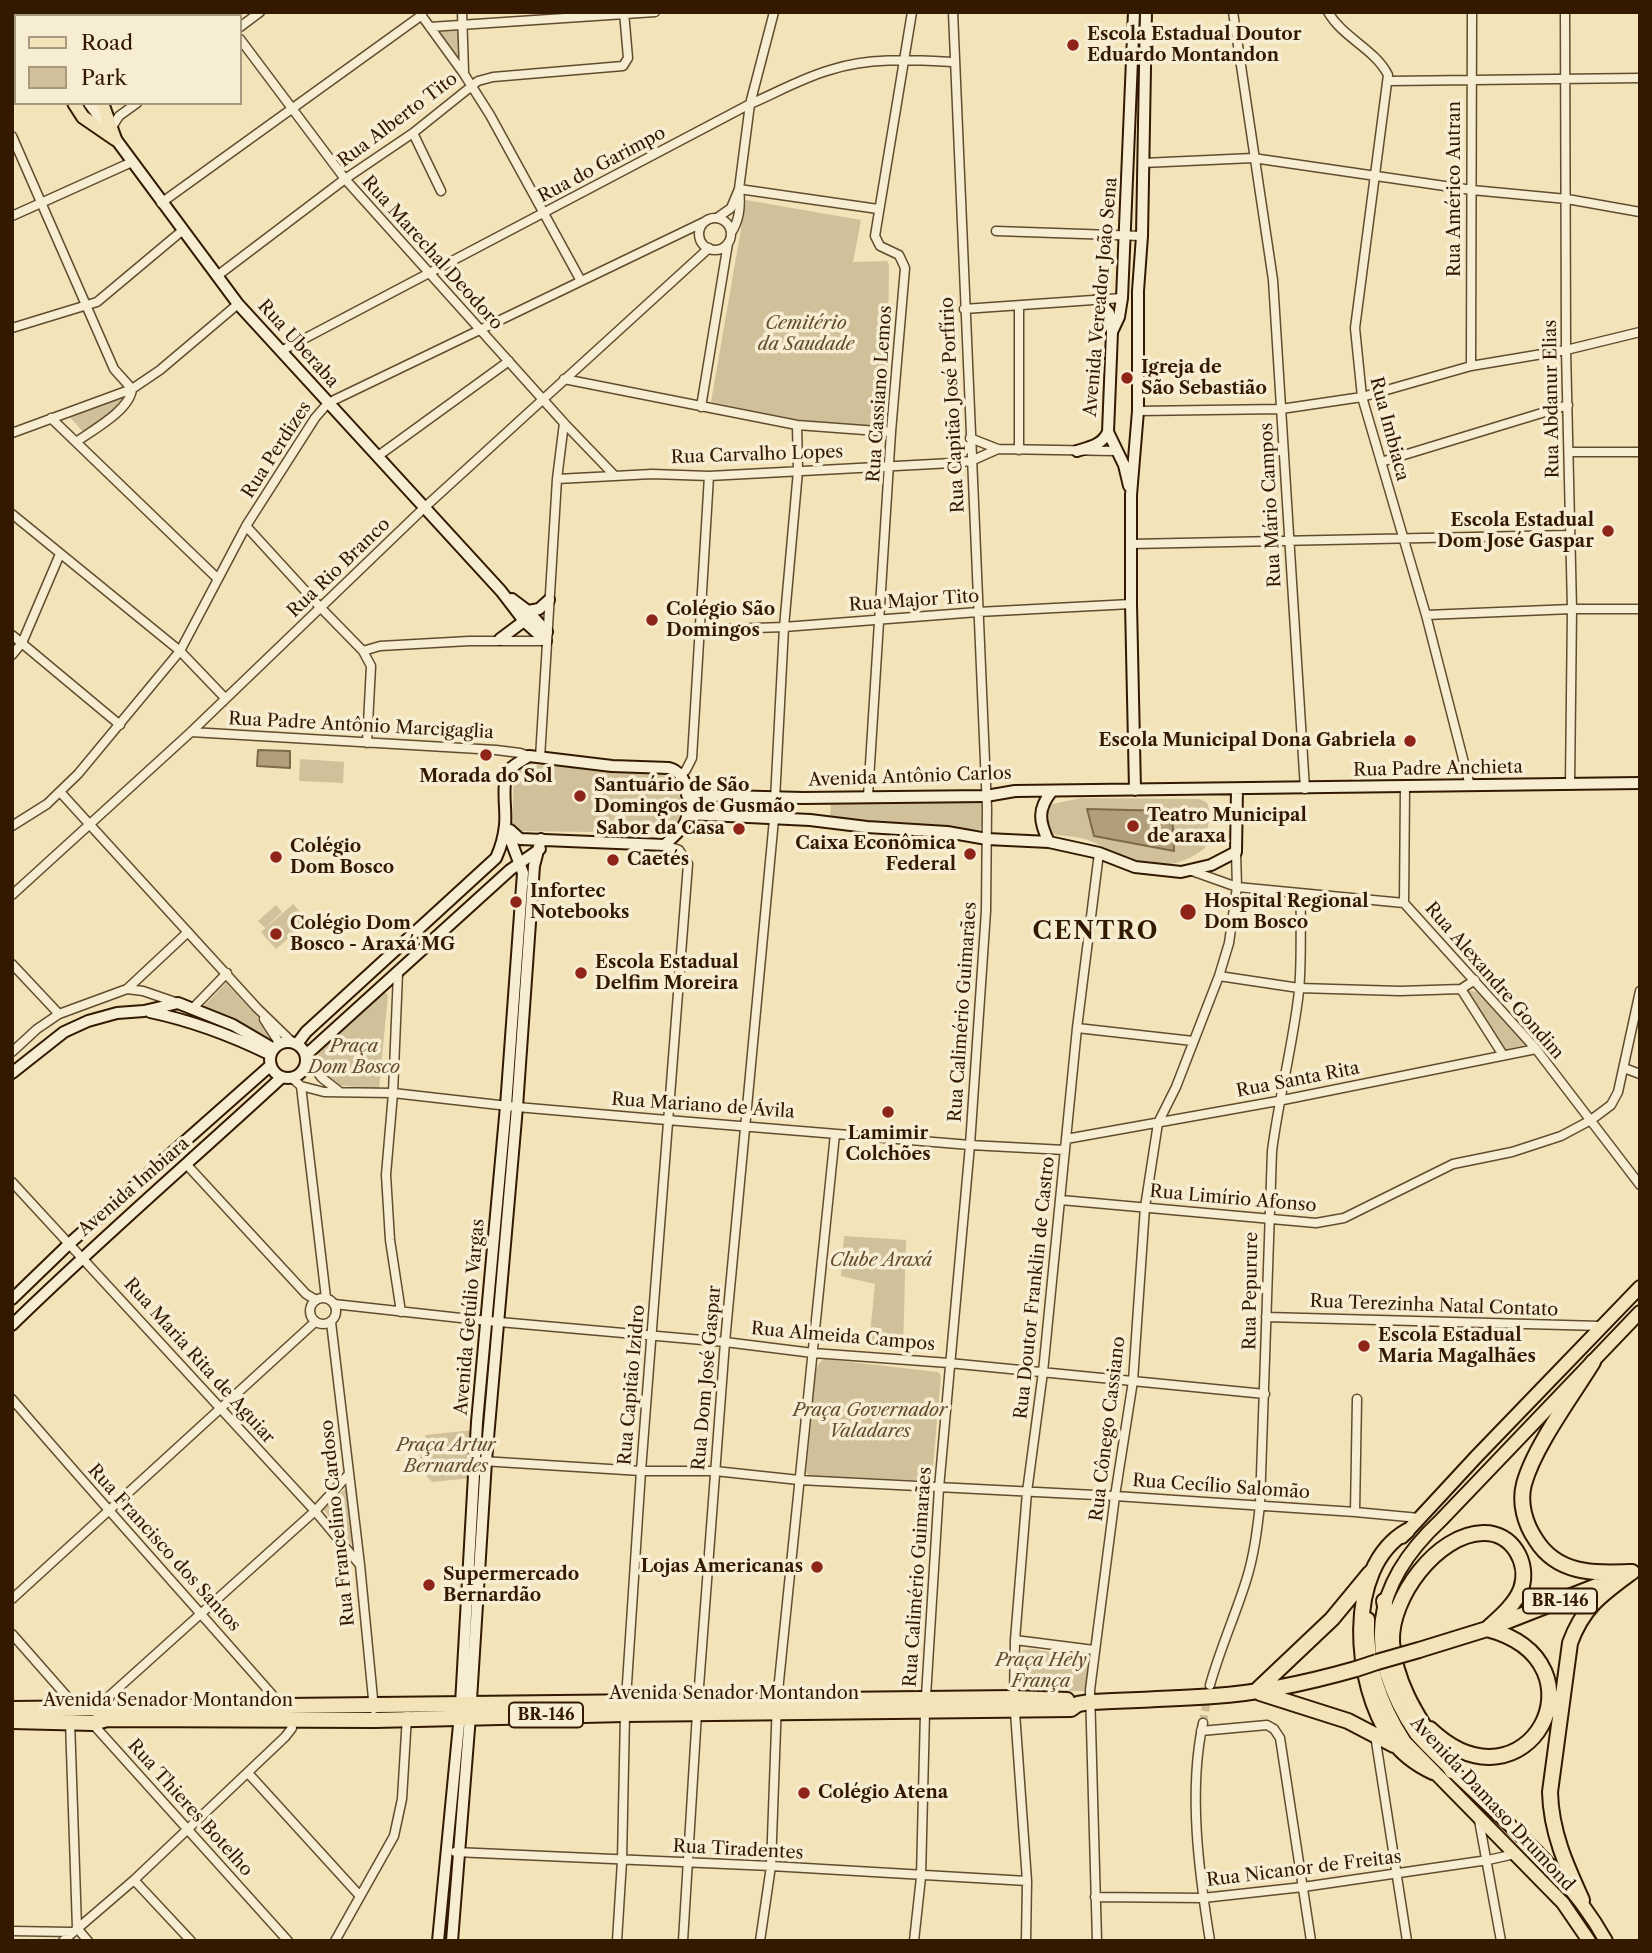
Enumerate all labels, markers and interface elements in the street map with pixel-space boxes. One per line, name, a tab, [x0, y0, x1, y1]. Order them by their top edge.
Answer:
legend	[14, 14, 242, 105]
place label: Escola Estadual Doutor Eduardo Montandon	[1087, 24, 1302, 66]
text: Road	[81, 30, 133, 55]
marker: Escola Estadual Doutor Eduardo Montandon	[1065, 37, 1081, 53]
text: Park	[81, 65, 127, 90]
street label: Rua Alberto Tito	[334, 68, 462, 172]
street label: Rua Américo Autran	[1444, 101, 1466, 277]
street label: Rua do Garimpo	[535, 122, 669, 208]
street label: Rua Marechal Deodoro	[357, 171, 507, 335]
street label: Avenida Vereador João Sena	[1080, 176, 1122, 418]
street label: Rua Uberaba	[253, 296, 343, 392]
street label: Rua Capitão José Porfírio	[937, 296, 969, 514]
street label: Rua Cassiano Lemos	[863, 305, 897, 483]
park label: Cemitério da Saudade	[758, 313, 854, 356]
street label: Rua Abdanur Elias	[1540, 320, 1564, 478]
place label: Igreja de São Sebastião	[1141, 357, 1267, 400]
marker: Igreja de São Sebastião	[1119, 370, 1135, 386]
street label: Rua Imbiaca	[1365, 375, 1413, 483]
street label: Rua Perdizes	[238, 398, 316, 502]
street label: Rua Mário Campos	[1256, 422, 1286, 588]
street label: Rua Carvalho Lopes	[670, 441, 844, 469]
place label: Escola Estadual Dom José Gaspar	[1437, 510, 1594, 552]
street label: Rua Rio Branco	[283, 514, 395, 622]
marker: Escola Estadual Dom José Gaspar	[1600, 523, 1616, 539]
street label: Rua Major Tito	[848, 586, 980, 616]
place label: Colégio São Domingos	[666, 599, 775, 642]
marker: Colégio São Domingos	[644, 612, 660, 628]
street label: Rua Padre Antônio Marcigaglia	[228, 708, 494, 744]
place label: Escola Municipal Dona Gabriela	[1098, 730, 1396, 752]
marker: Escola Municipal Dona Gabriela	[1402, 733, 1418, 749]
marker: Morada do Sol	[478, 747, 494, 763]
street label: Rua Padre Anchieta	[1353, 757, 1523, 781]
street label: Avenida Antônio Carlos	[808, 763, 1012, 791]
place label: Morada do Sol	[419, 766, 553, 788]
place label: Santuário de São Domingos de Gusmão	[594, 775, 795, 818]
marker: Santuário de São Domingos de Gusmão	[572, 788, 588, 804]
place label: Teatro Municipal de araxa	[1147, 805, 1307, 848]
place label: Sabor da Casa	[596, 818, 725, 840]
marker: Teatro Municipal de araxa	[1125, 818, 1141, 834]
marker: Sabor da Casa	[731, 821, 747, 837]
place label: Caixa Econômica Federal	[795, 833, 956, 876]
place label: Colégio Dom Bosco	[290, 836, 394, 878]
marker: Caixa Econômica Federal	[962, 846, 978, 862]
marker: Colégio Dom Bosco	[268, 849, 284, 865]
place label: Caetés	[627, 849, 689, 871]
marker: Caetés	[605, 852, 621, 868]
place label: Infortec Notebooks	[530, 881, 629, 924]
place label: Hospital Regional Dom Bosco	[1204, 891, 1369, 934]
marker: Infortec Notebooks	[508, 894, 524, 910]
street label: Rua Alexandre Gondim	[1420, 898, 1568, 1064]
street label: Rua Calimério Guimarães	[945, 901, 981, 1123]
marker: Hospital Regional Dom Bosco	[1178, 902, 1198, 922]
place label: Colégio Dom Bosco - Araxá MG	[290, 913, 455, 956]
district label: CENTRO	[1033, 918, 1159, 946]
marker: Colégio Dom Bosco - Araxá MG	[268, 926, 284, 942]
place label: Escola Estadual Delfim Moreira	[595, 952, 739, 995]
marker: Escola Estadual Delfim Moreira	[573, 965, 589, 981]
park label: Praça Dom Bosco	[308, 1036, 400, 1078]
street label: Rua Santa Rita	[1235, 1057, 1361, 1103]
street label: Rua Mariano de Ávila	[611, 1089, 795, 1123]
marker: Lamimir Colchões	[880, 1104, 896, 1120]
place label: Lamimir Colchões	[845, 1123, 931, 1166]
street label: Avenida Imbiara	[74, 1133, 194, 1241]
street label: Rua Doutor Franklin de Castro	[1010, 1156, 1060, 1420]
street label: Rua Limírio Afonso	[1149, 1181, 1317, 1217]
street label: Avenida Getúlio Vargas	[451, 1218, 489, 1416]
street label: Rua Pepurure	[1239, 1232, 1263, 1350]
park label: Clube Araxá	[830, 1250, 932, 1272]
street label: Rua Maria Rita de Aguiar	[119, 1274, 279, 1448]
street label: Rua Dom José Gaspar	[688, 1285, 726, 1471]
street label: Rua Terezinha Natal Contato	[1309, 1291, 1559, 1321]
street label: Rua Capitão Izidro	[614, 1304, 650, 1466]
street label: Rua Almeida Campos	[750, 1318, 936, 1356]
place label: Escola Estadual Maria Magalhães	[1378, 1325, 1536, 1368]
street label: Rua Cônego Cassiano	[1086, 1335, 1130, 1523]
marker: Escola Estadual Maria Magalhães	[1356, 1338, 1372, 1354]
park label: Praça Governador Valadares	[793, 1400, 947, 1442]
street label: Rua Francelino Cardoso	[316, 1419, 360, 1627]
park label: Praça Artur Bernardes	[396, 1435, 496, 1478]
street label: Rua Francisco dos Santos	[83, 1460, 245, 1636]
street label: Rua Calimério Guimarães	[900, 1466, 936, 1688]
street label: Rua Cecílio Salomão	[1131, 1470, 1311, 1504]
place label: Lojas Americanas	[641, 1556, 803, 1578]
marker: Lojas Americanas	[809, 1559, 825, 1575]
place label: Supermercado Bernardão	[443, 1564, 579, 1606]
marker: Supermercado Bernardão	[421, 1577, 437, 1593]
road number: BR-146	[1523, 1588, 1597, 1614]
park label: Praça Hely França	[995, 1650, 1087, 1692]
street label: Avenida Senador Montandon	[609, 1683, 859, 1705]
street label: Avenida Senador Montandon	[43, 1690, 293, 1712]
road number: BR-146	[509, 1702, 583, 1728]
street label: Avenida Damaso Drumond	[1405, 1712, 1579, 1896]
street label: Rua Thieres Botelho	[123, 1735, 257, 1881]
place label: Colégio Atena	[818, 1782, 948, 1804]
marker: Colégio Atena	[796, 1785, 812, 1801]
street label: Rua Tiradentes	[672, 1836, 804, 1864]
street label: Rua Nicanor de Freitas	[1205, 1846, 1403, 1892]

